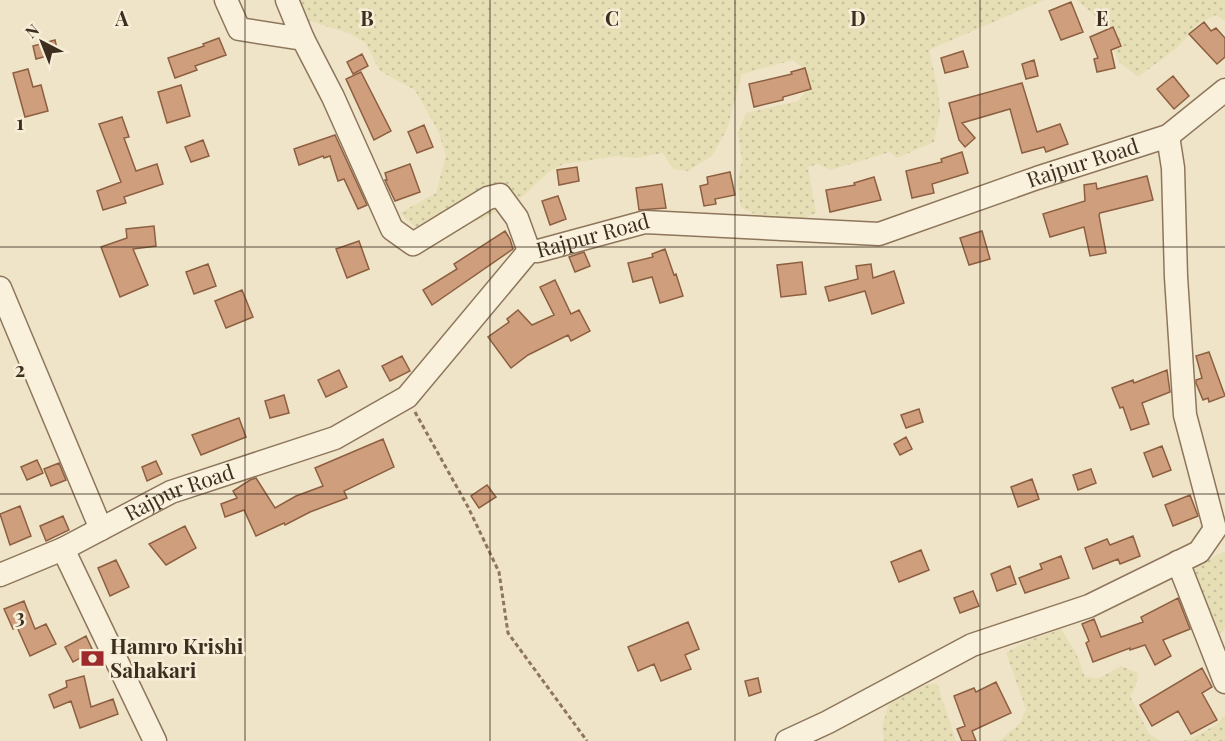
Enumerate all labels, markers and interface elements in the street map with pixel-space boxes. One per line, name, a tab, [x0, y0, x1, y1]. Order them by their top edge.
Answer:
text: A	[114, 4, 129, 31]
text: B	[360, 4, 374, 31]
text: C	[605, 4, 619, 31]
text: D	[850, 4, 866, 31]
text: E	[1096, 4, 1108, 31]
north arrow	[12, 12, 72, 72]
text: N	[20, 19, 43, 42]
text: 1	[16, 108, 24, 135]
street label: Rajpur Road	[1022, 130, 1142, 193]
street label: Rajpur Road	[533, 205, 652, 263]
text: 2	[15, 355, 25, 382]
street label: Rajpur Road	[119, 456, 237, 526]
text: 3	[15, 602, 25, 629]
place label: Hamro Krishi Sahakari	[110, 631, 244, 683]
bank icon: Hamro Krishi Sahakari	[79, 646, 105, 672]

